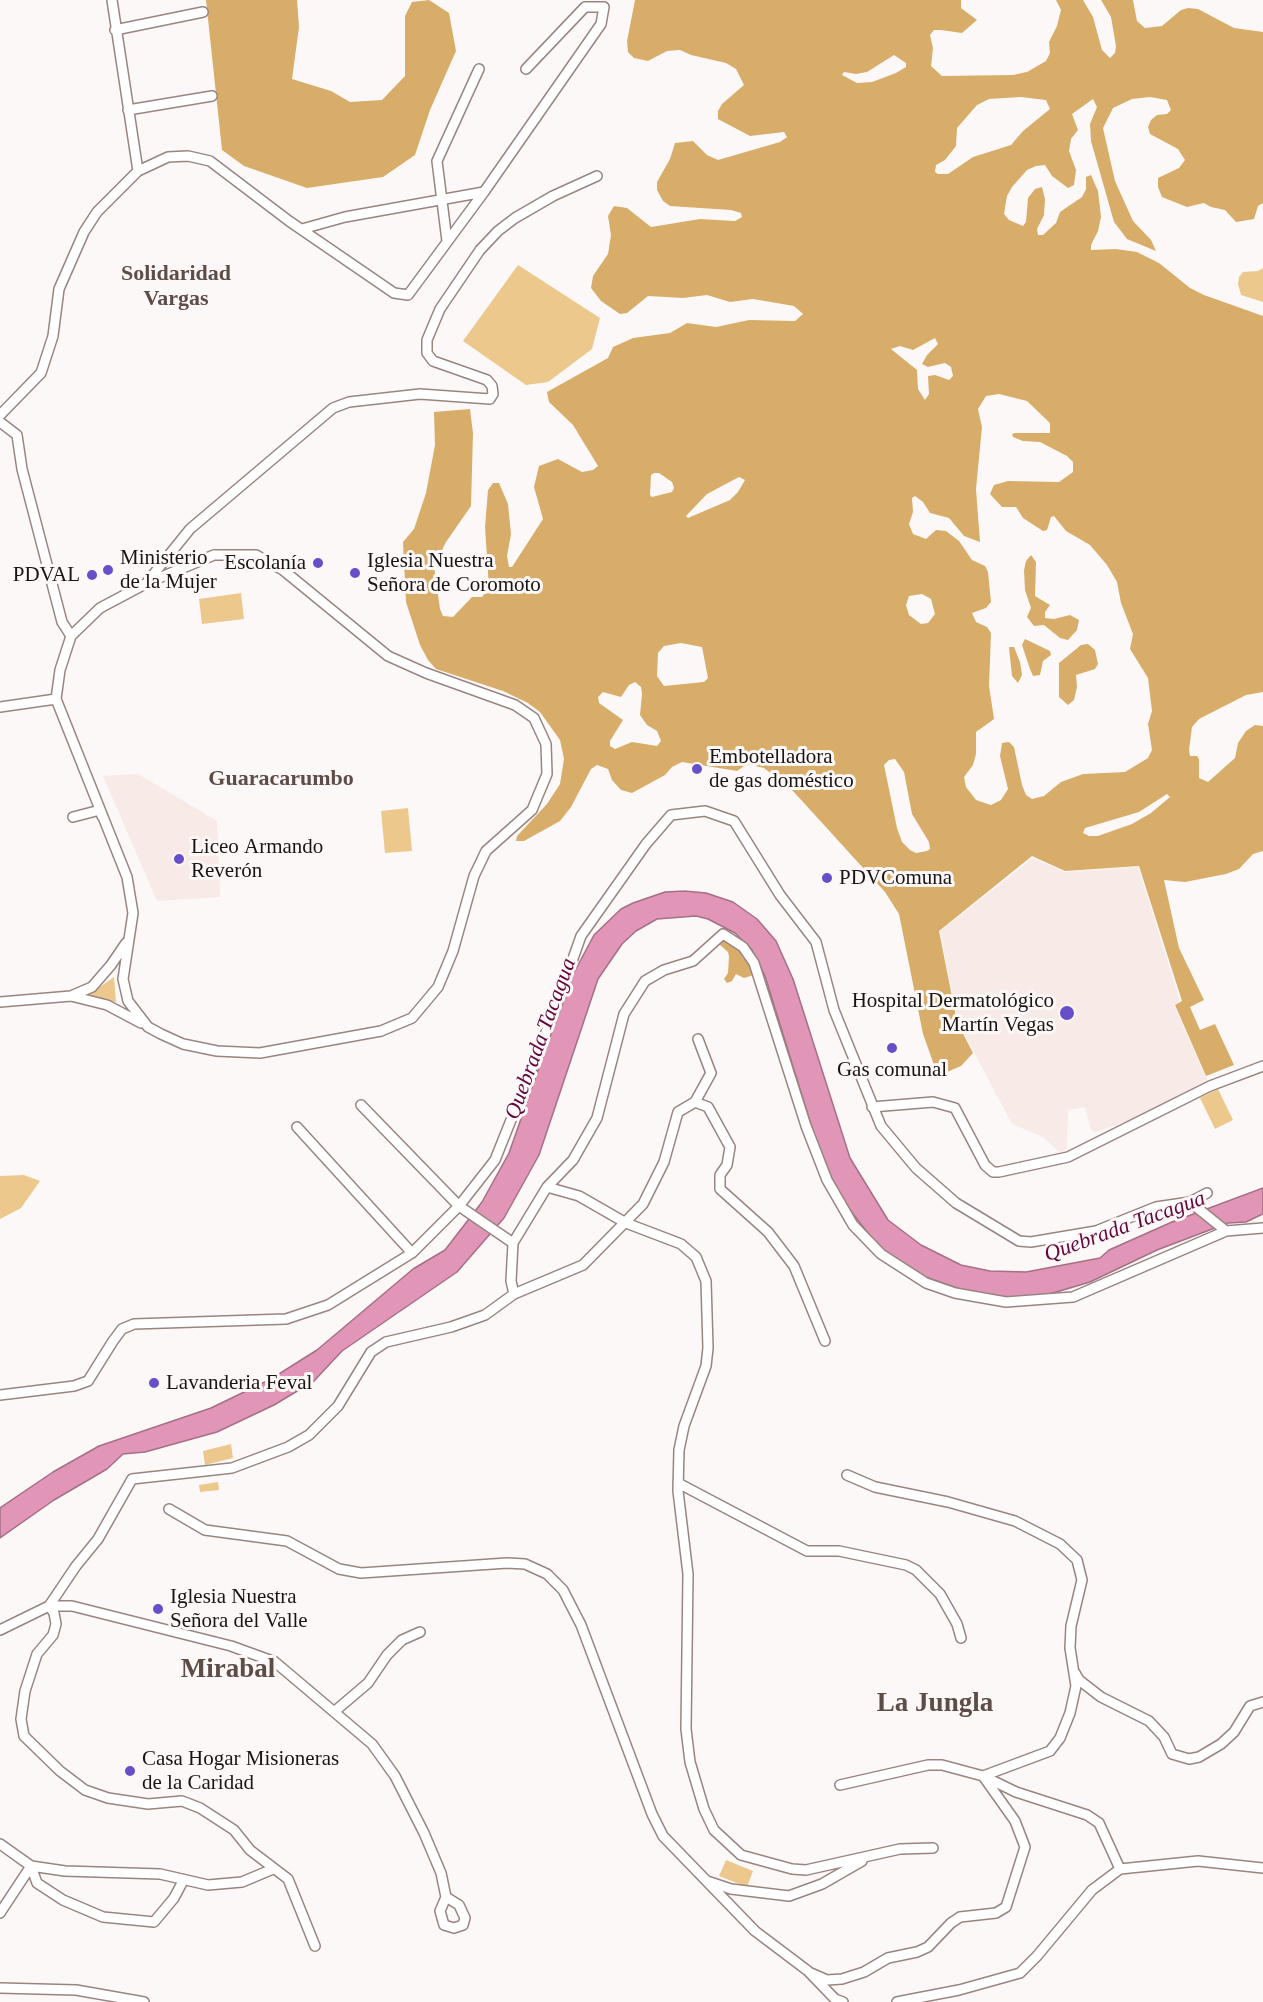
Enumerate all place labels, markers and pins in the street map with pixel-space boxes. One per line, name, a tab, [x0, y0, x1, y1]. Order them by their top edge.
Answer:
place label: Ministerio de la Mujer	[120, 545, 217, 595]
place label: Iglesia Nuestra Señora de Coromoto	[367, 548, 541, 598]
place label: Escolanía	[224, 550, 306, 576]
marker: Escolanía	[311, 556, 325, 570]
place label: PDVAL	[13, 562, 80, 588]
marker: Ministerio de la Mujer	[101, 563, 115, 577]
marker: Iglesia Nuestra Señora de Coromoto	[348, 566, 362, 580]
marker: PDVAL	[85, 568, 99, 582]
place label: Embotelladora de gas doméstico	[709, 744, 854, 794]
marker: Embotelladora de gas doméstico	[690, 762, 704, 776]
place label: Liceo Armando Reverón	[191, 834, 323, 884]
marker: Liceo Armando Reverón	[172, 852, 186, 866]
place label: PDVComuna	[839, 865, 952, 891]
marker: PDVComuna	[820, 871, 834, 885]
place label: Hospital Dermatológico Martín Vegas	[852, 988, 1054, 1038]
marker: Hospital Dermatológico Martín Vegas	[1058, 1004, 1076, 1022]
marker: Gas comunal	[885, 1041, 899, 1055]
place label: Gas comunal	[837, 1057, 947, 1083]
place label: Lavanderia Feval	[166, 1370, 312, 1396]
marker: Lavanderia Feval	[147, 1376, 161, 1390]
place label: Iglesia Nuestra Señora del Valle	[170, 1584, 308, 1634]
marker: Iglesia Nuestra Señora del Valle	[151, 1602, 165, 1616]
place label: Casa Hogar Misioneras de la Caridad	[142, 1746, 339, 1796]
marker: Casa Hogar Misioneras de la Caridad	[123, 1764, 137, 1778]

